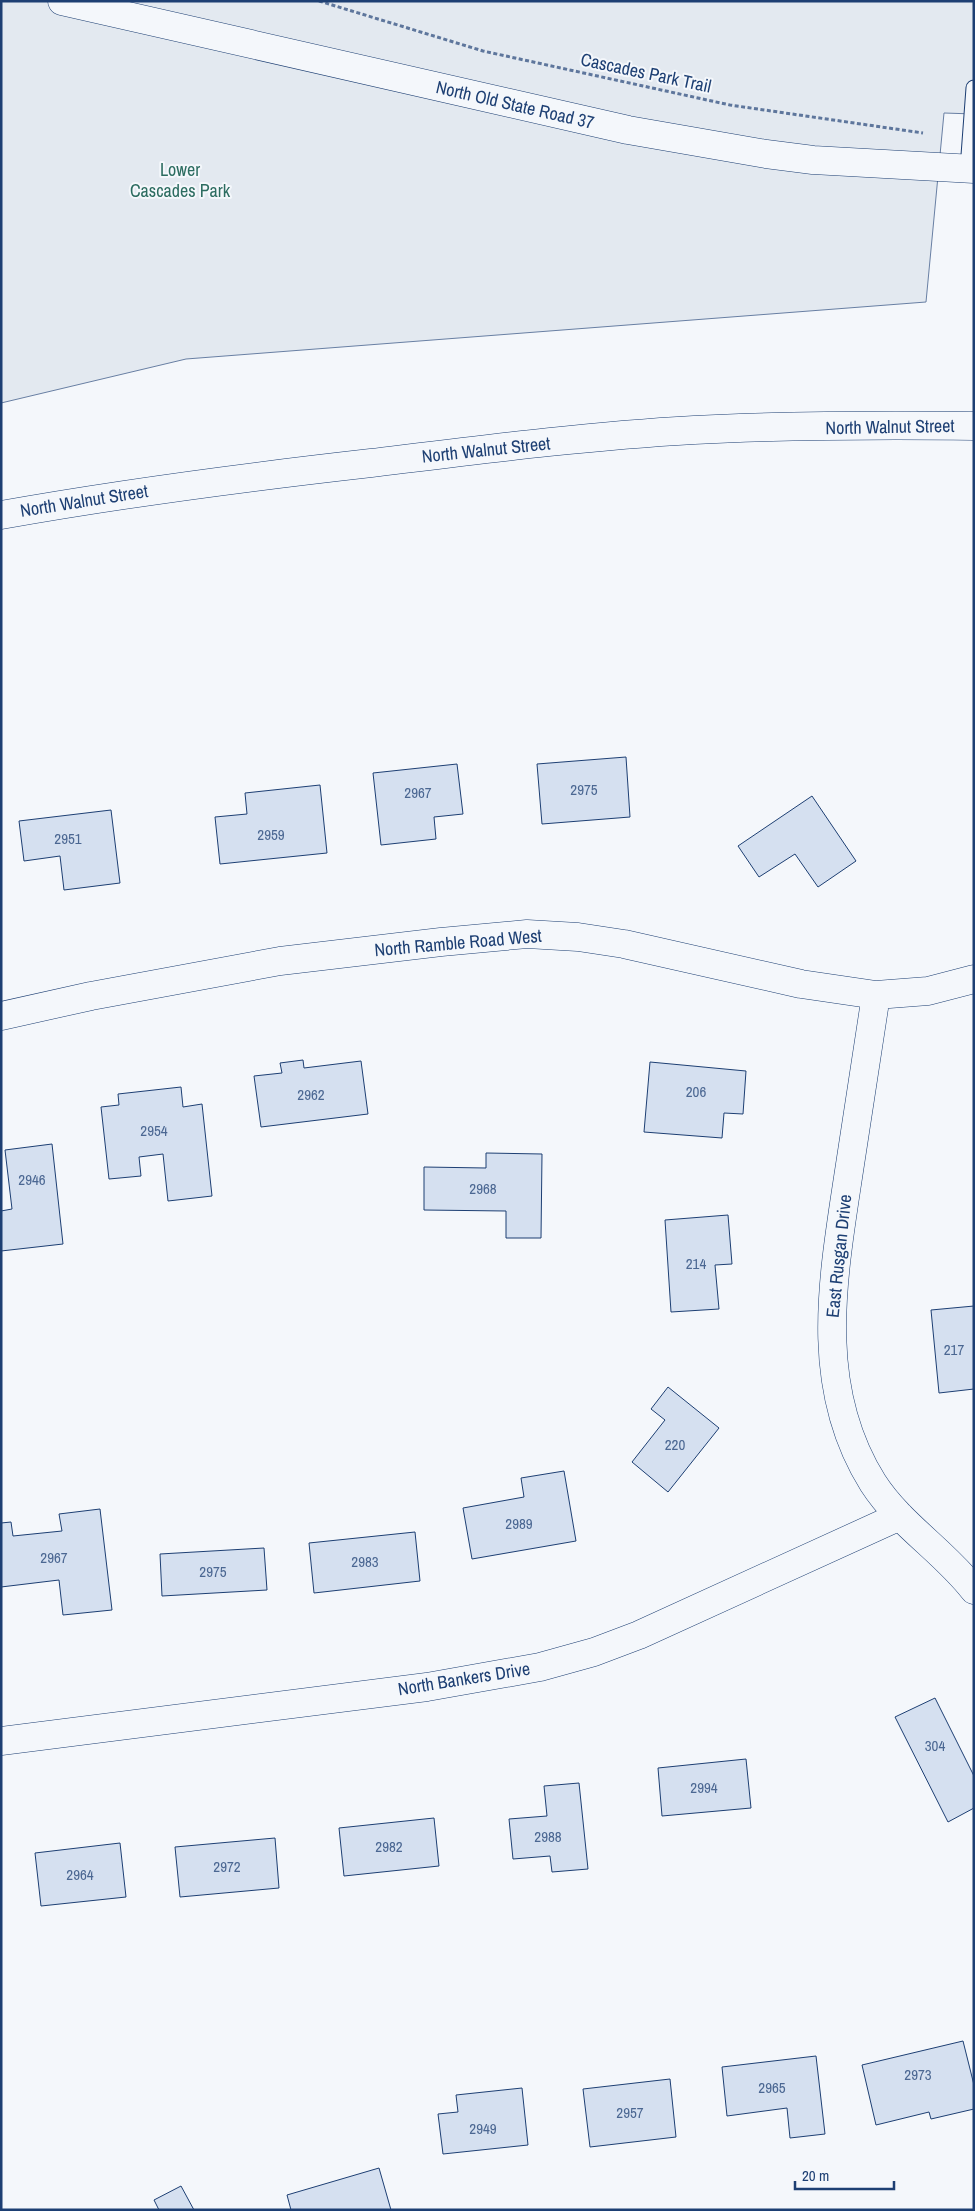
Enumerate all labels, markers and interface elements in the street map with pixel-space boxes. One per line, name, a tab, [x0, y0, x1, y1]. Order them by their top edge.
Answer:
street label: Cascades Park Trail	[578, 46, 714, 99]
street label: North Old State Road 37	[434, 74, 597, 135]
park label: Lower Cascades Park	[130, 157, 231, 203]
street label: North Walnut Street	[825, 413, 955, 440]
street label: North Walnut Street	[420, 430, 551, 469]
street label: North Walnut Street	[18, 478, 150, 523]
house number: 2975	[570, 779, 598, 800]
house number: 2967	[404, 782, 432, 803]
house number: 2959	[257, 824, 285, 845]
house number: 2951	[54, 828, 82, 849]
street label: North Ramble Road West	[373, 923, 543, 962]
house number: 206	[686, 1081, 706, 1102]
house number: 2962	[297, 1084, 325, 1105]
house number: 2954	[140, 1120, 168, 1141]
house number: 2946	[18, 1169, 46, 1190]
house number: 2968	[469, 1178, 497, 1199]
street label: East Rusgan Drive	[820, 1193, 857, 1319]
house number: 214	[686, 1253, 706, 1274]
house number: 217	[944, 1339, 964, 1360]
house number: 220	[665, 1434, 685, 1455]
house number: 2989	[505, 1513, 533, 1534]
house number: 2967	[40, 1547, 68, 1568]
house number: 2983	[351, 1551, 379, 1572]
house number: 2975	[199, 1561, 227, 1582]
street label: North Bankers Drive	[396, 1656, 532, 1701]
house number: 304	[925, 1735, 945, 1756]
house number: 2994	[690, 1777, 718, 1798]
house number: 2988	[534, 1826, 562, 1847]
house number: 2982	[375, 1836, 403, 1857]
house number: 2972	[213, 1856, 241, 1877]
house number: 2964	[66, 1864, 94, 1885]
house number: 2973	[904, 2064, 932, 2085]
house number: 2965	[758, 2077, 786, 2098]
house number: 2957	[616, 2102, 644, 2123]
house number: 2949	[469, 2118, 497, 2139]
scale bar	[795, 2158, 894, 2190]
text: 20 m	[802, 2165, 829, 2186]

